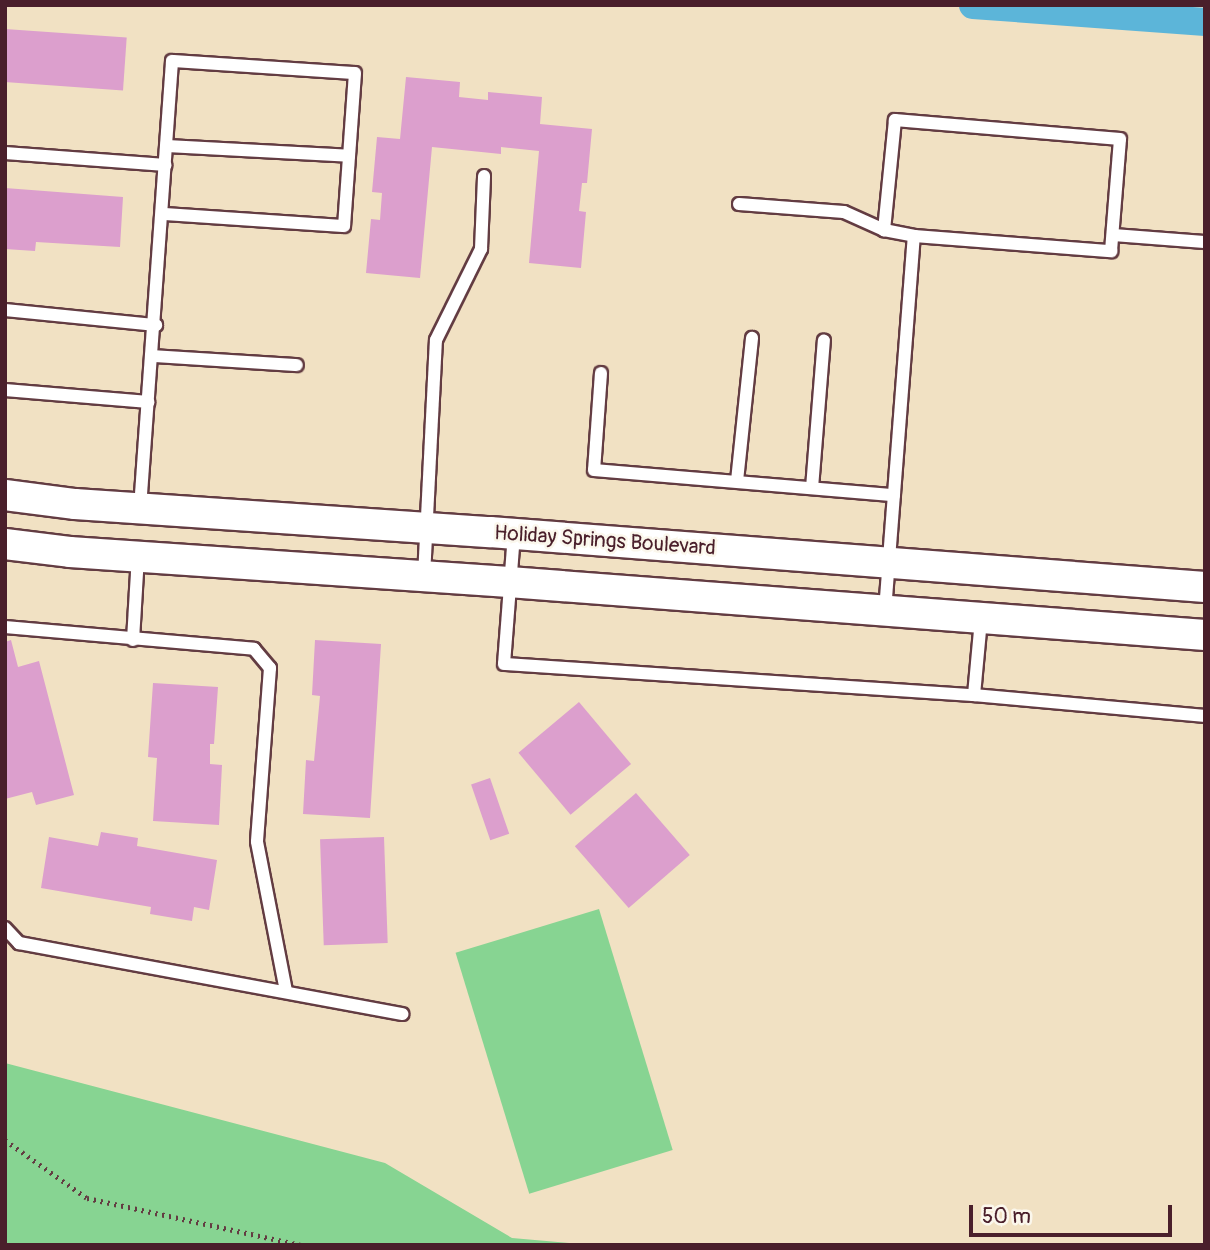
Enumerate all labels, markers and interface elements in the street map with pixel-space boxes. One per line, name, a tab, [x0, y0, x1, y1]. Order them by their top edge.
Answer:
street label: Holiday Springs Boulevard	[493, 521, 717, 561]
scale bar	[972, 1190, 1175, 1234]
text: 50 m	[982, 1203, 1031, 1230]

